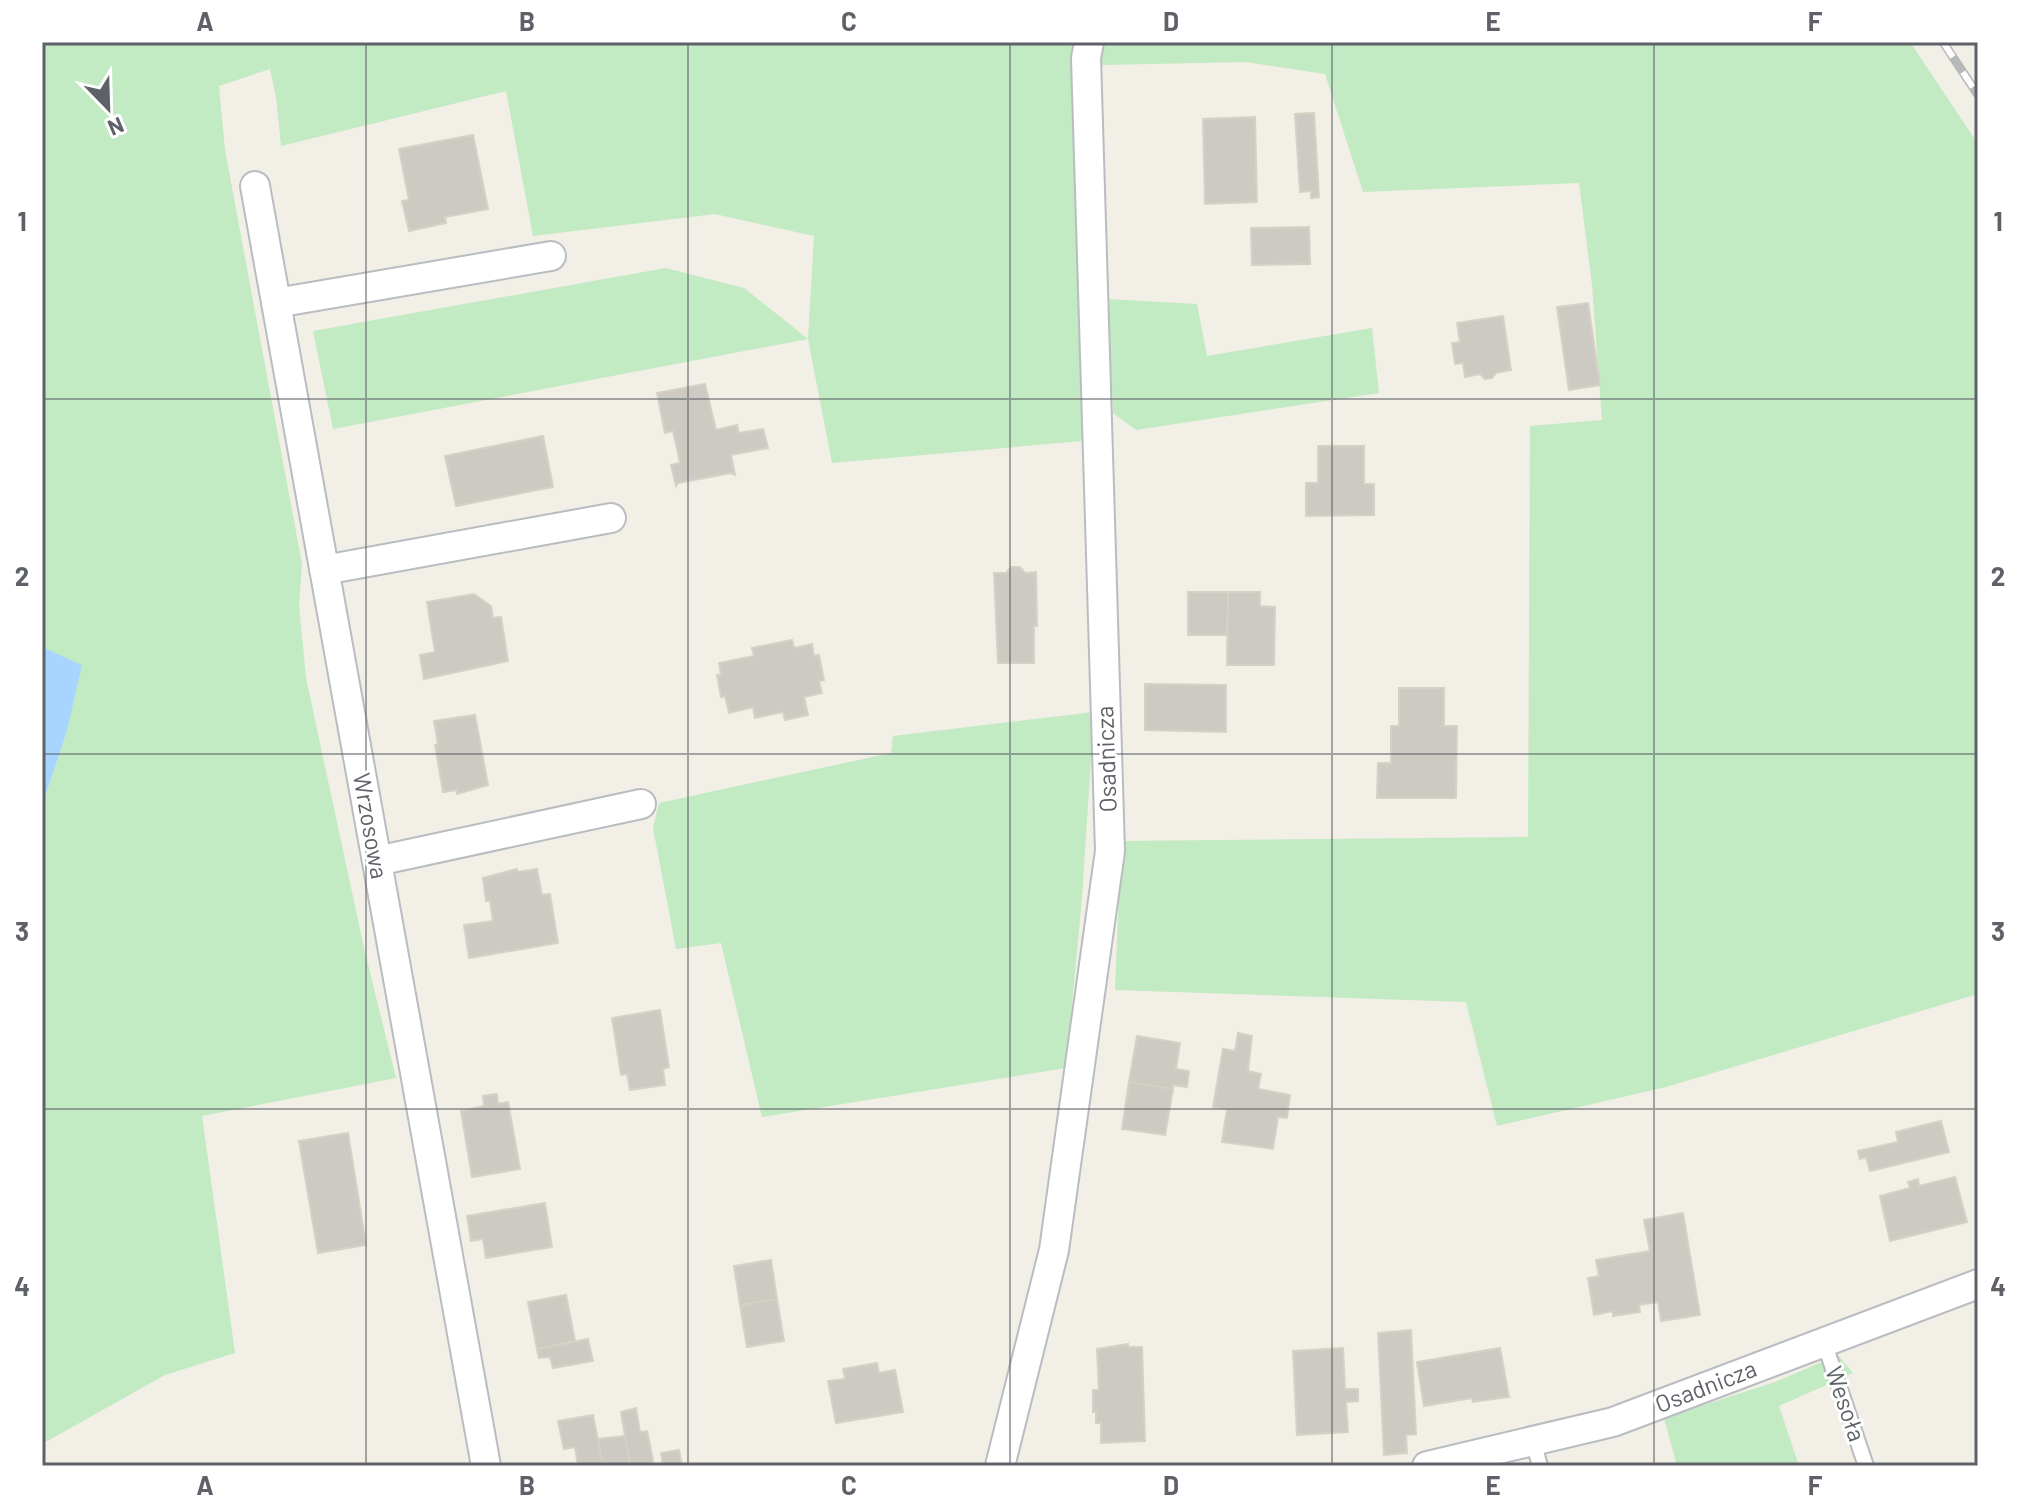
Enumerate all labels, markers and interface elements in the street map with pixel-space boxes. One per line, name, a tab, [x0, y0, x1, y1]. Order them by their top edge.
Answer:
text: A	[196, 5, 214, 36]
text: B	[519, 5, 535, 36]
text: C	[841, 5, 857, 36]
text: D	[1163, 5, 1179, 36]
text: E	[1485, 5, 1501, 36]
text: F	[1808, 5, 1823, 36]
north arrow	[68, 68, 148, 148]
text: N	[104, 113, 128, 142]
text: 1	[17, 205, 27, 236]
text: 1	[1993, 205, 2003, 236]
text: 2	[15, 560, 29, 591]
text: 2	[1991, 560, 2005, 591]
street label: Osadnicza	[1089, 705, 1122, 813]
street label: Wrzosowa	[348, 771, 395, 881]
text: 3	[15, 915, 29, 946]
text: 3	[1991, 915, 2005, 946]
text: 4	[14, 1270, 30, 1301]
text: 4	[1990, 1270, 2006, 1301]
street label: Osadnicza	[1651, 1353, 1760, 1418]
street label: Wesoła	[1820, 1362, 1873, 1445]
text: A	[196, 1469, 214, 1500]
text: B	[519, 1469, 535, 1500]
text: C	[841, 1469, 857, 1500]
text: D	[1163, 1469, 1179, 1500]
text: E	[1485, 1469, 1501, 1500]
text: F	[1808, 1469, 1823, 1500]

